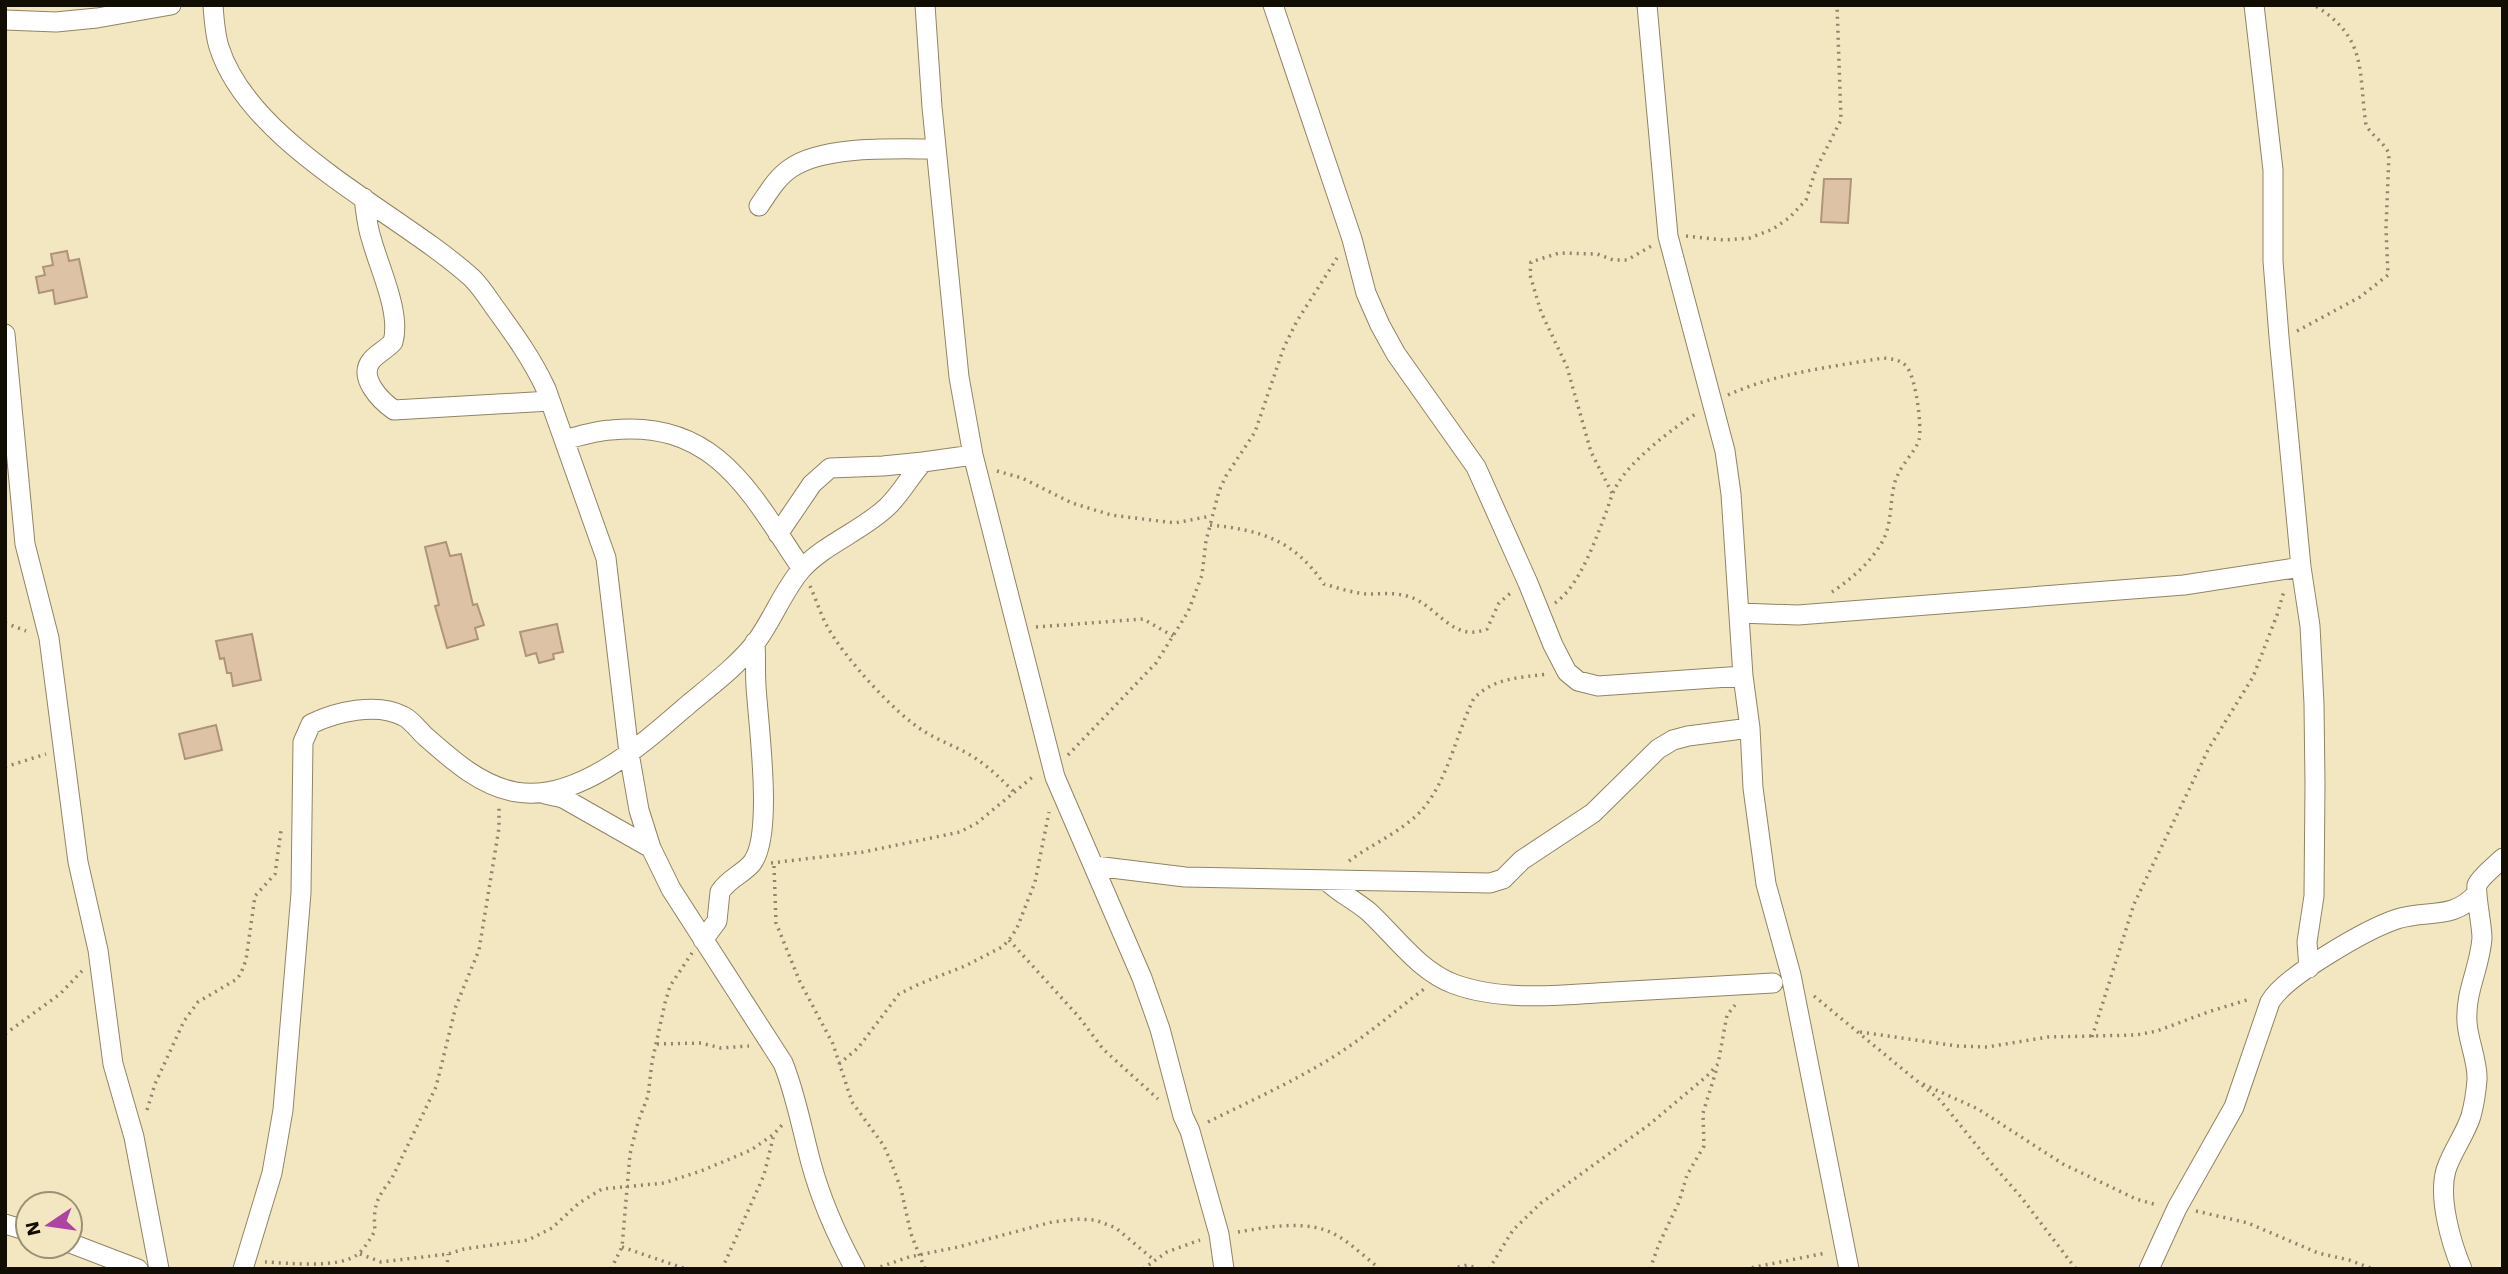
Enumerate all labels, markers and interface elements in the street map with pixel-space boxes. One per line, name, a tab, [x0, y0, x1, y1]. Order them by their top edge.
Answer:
north arrow	[14, 1190, 84, 1260]
text: N	[20, 1219, 46, 1238]

